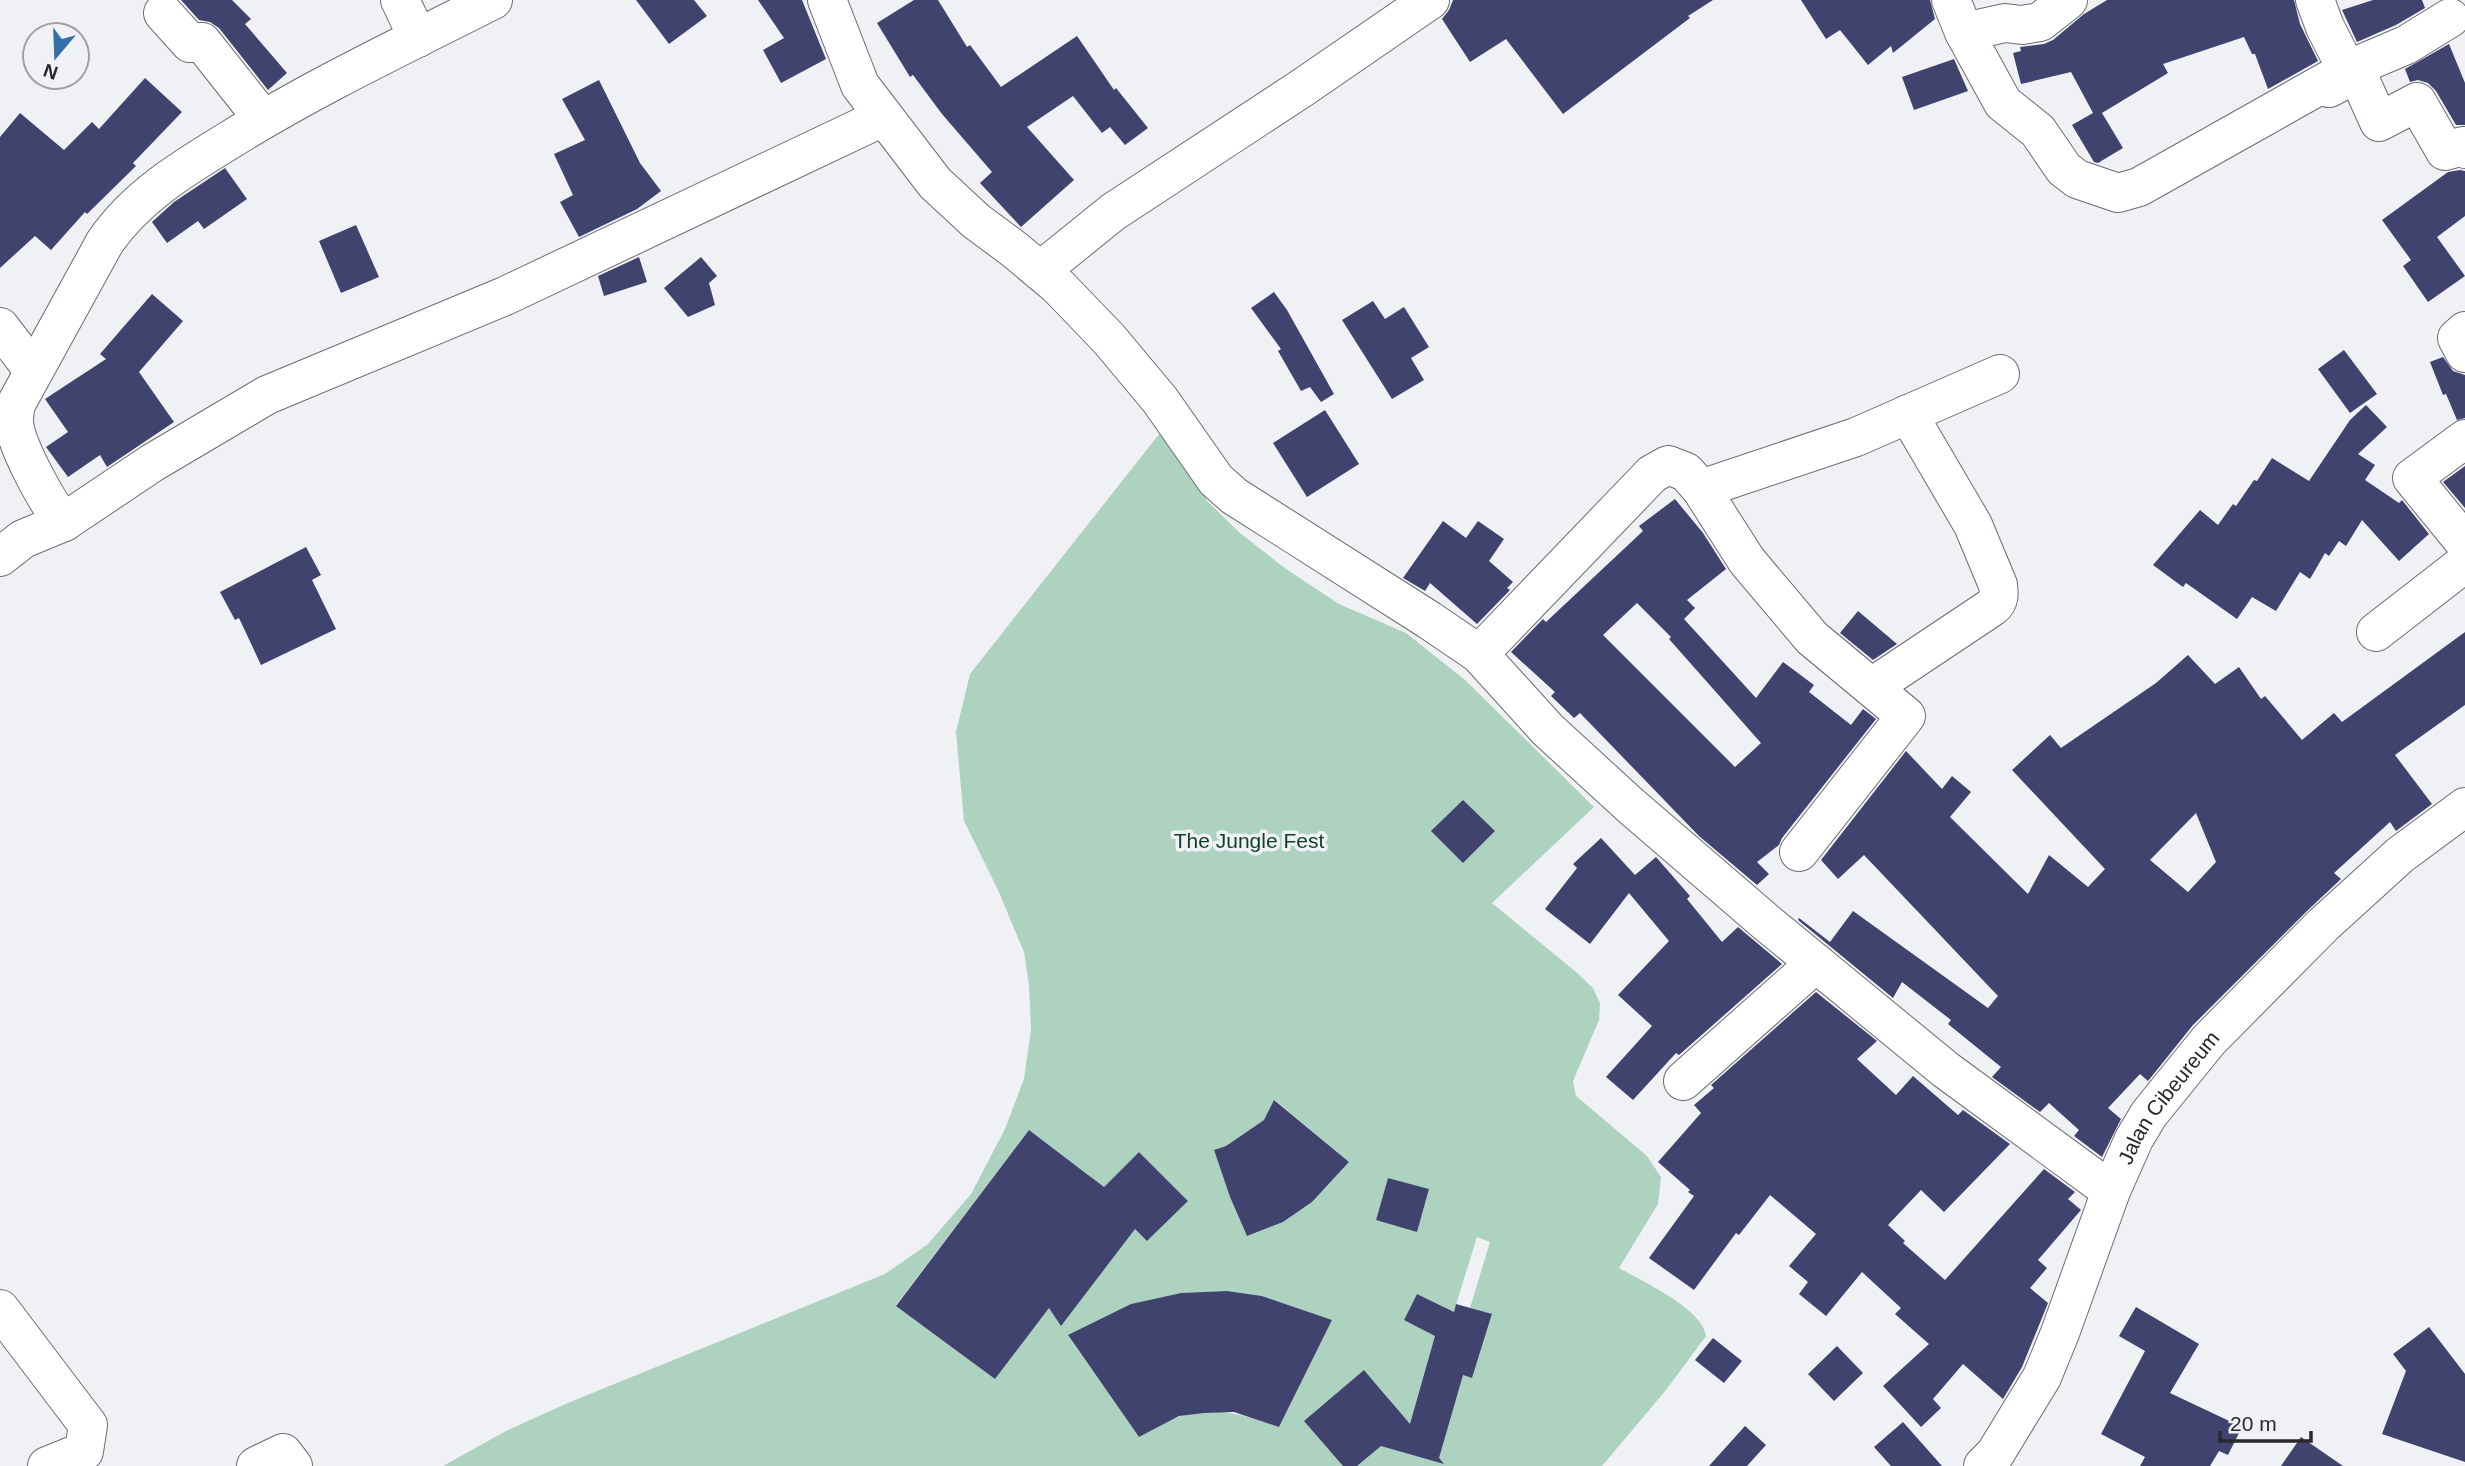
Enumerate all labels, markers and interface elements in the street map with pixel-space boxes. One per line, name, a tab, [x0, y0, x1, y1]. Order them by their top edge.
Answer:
north arrow	[21, 21, 91, 91]
text: N	[41, 59, 61, 84]
park label: The Jungle Fest	[1174, 829, 1324, 852]
street label: Jalan Cibeureum	[2113, 1026, 2223, 1167]
scale bar	[2220, 1400, 2311, 1444]
text: 20 m	[2230, 1412, 2277, 1435]

